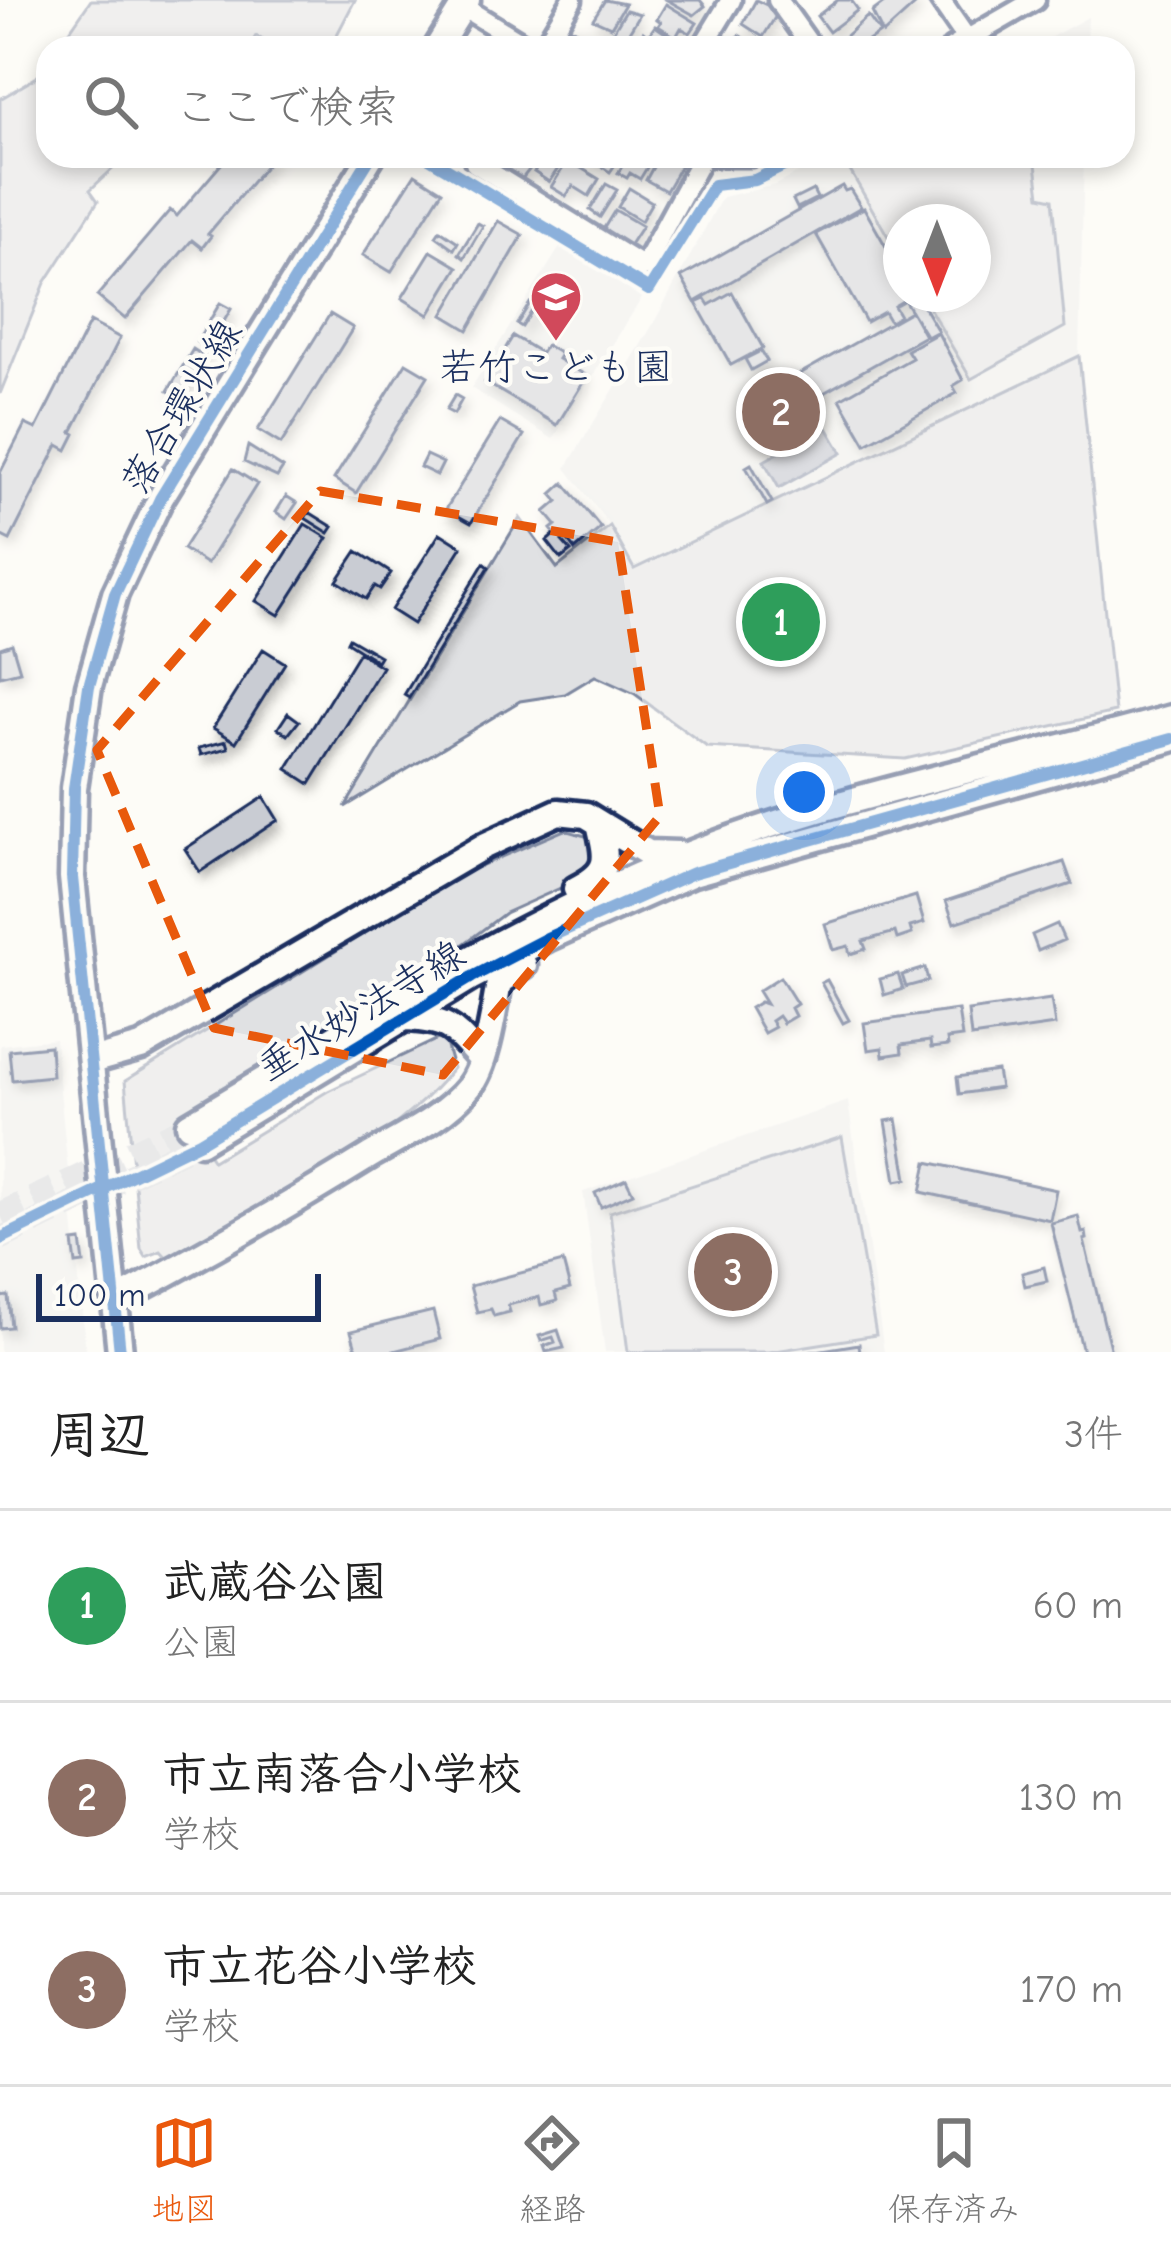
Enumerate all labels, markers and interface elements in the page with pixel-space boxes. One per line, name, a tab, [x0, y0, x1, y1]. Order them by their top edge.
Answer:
search box	[36, 36, 1135, 168]
icon: search	[78, 69, 144, 135]
text: ここで検索	[174, 81, 399, 133]
north arrow	[883, 204, 991, 312]
school or university icon: 若竹こども園	[528, 269, 584, 343]
street label: 落合環状線	[112, 312, 252, 502]
place label: 若竹こども園	[439, 345, 673, 390]
pin: 2	[742, 367, 820, 457]
pin: 1	[742, 577, 820, 667]
your location	[774, 762, 834, 822]
street label: 垂水妙法寺線	[249, 931, 473, 1091]
pin: 3	[694, 1227, 772, 1317]
scale bar	[36, 1268, 321, 1321]
text: 100 m	[54, 1276, 146, 1314]
text: 周辺	[48, 1406, 150, 1465]
text: 3件	[1064, 1412, 1123, 1457]
text: 武蔵谷公園	[162, 1556, 387, 1608]
text: 1	[79, 1583, 95, 1628]
text: 60 m	[1033, 1583, 1123, 1628]
text: 公園	[162, 1620, 240, 1665]
text: 市立南落合小学校	[162, 1748, 522, 1800]
text: 2	[77, 1775, 97, 1820]
text: 130 m	[1019, 1775, 1123, 1820]
text: 学校	[162, 1812, 240, 1857]
text: 市立花谷小学校	[162, 1940, 477, 1992]
text: 3	[77, 1967, 97, 2012]
text: 170 m	[1020, 1967, 1123, 2012]
text: 学校	[162, 2004, 240, 2049]
tab: 地図	[151, 2110, 217, 2230]
tab: 経路	[519, 2110, 585, 2230]
tab: 保存済み	[888, 2110, 1020, 2230]

